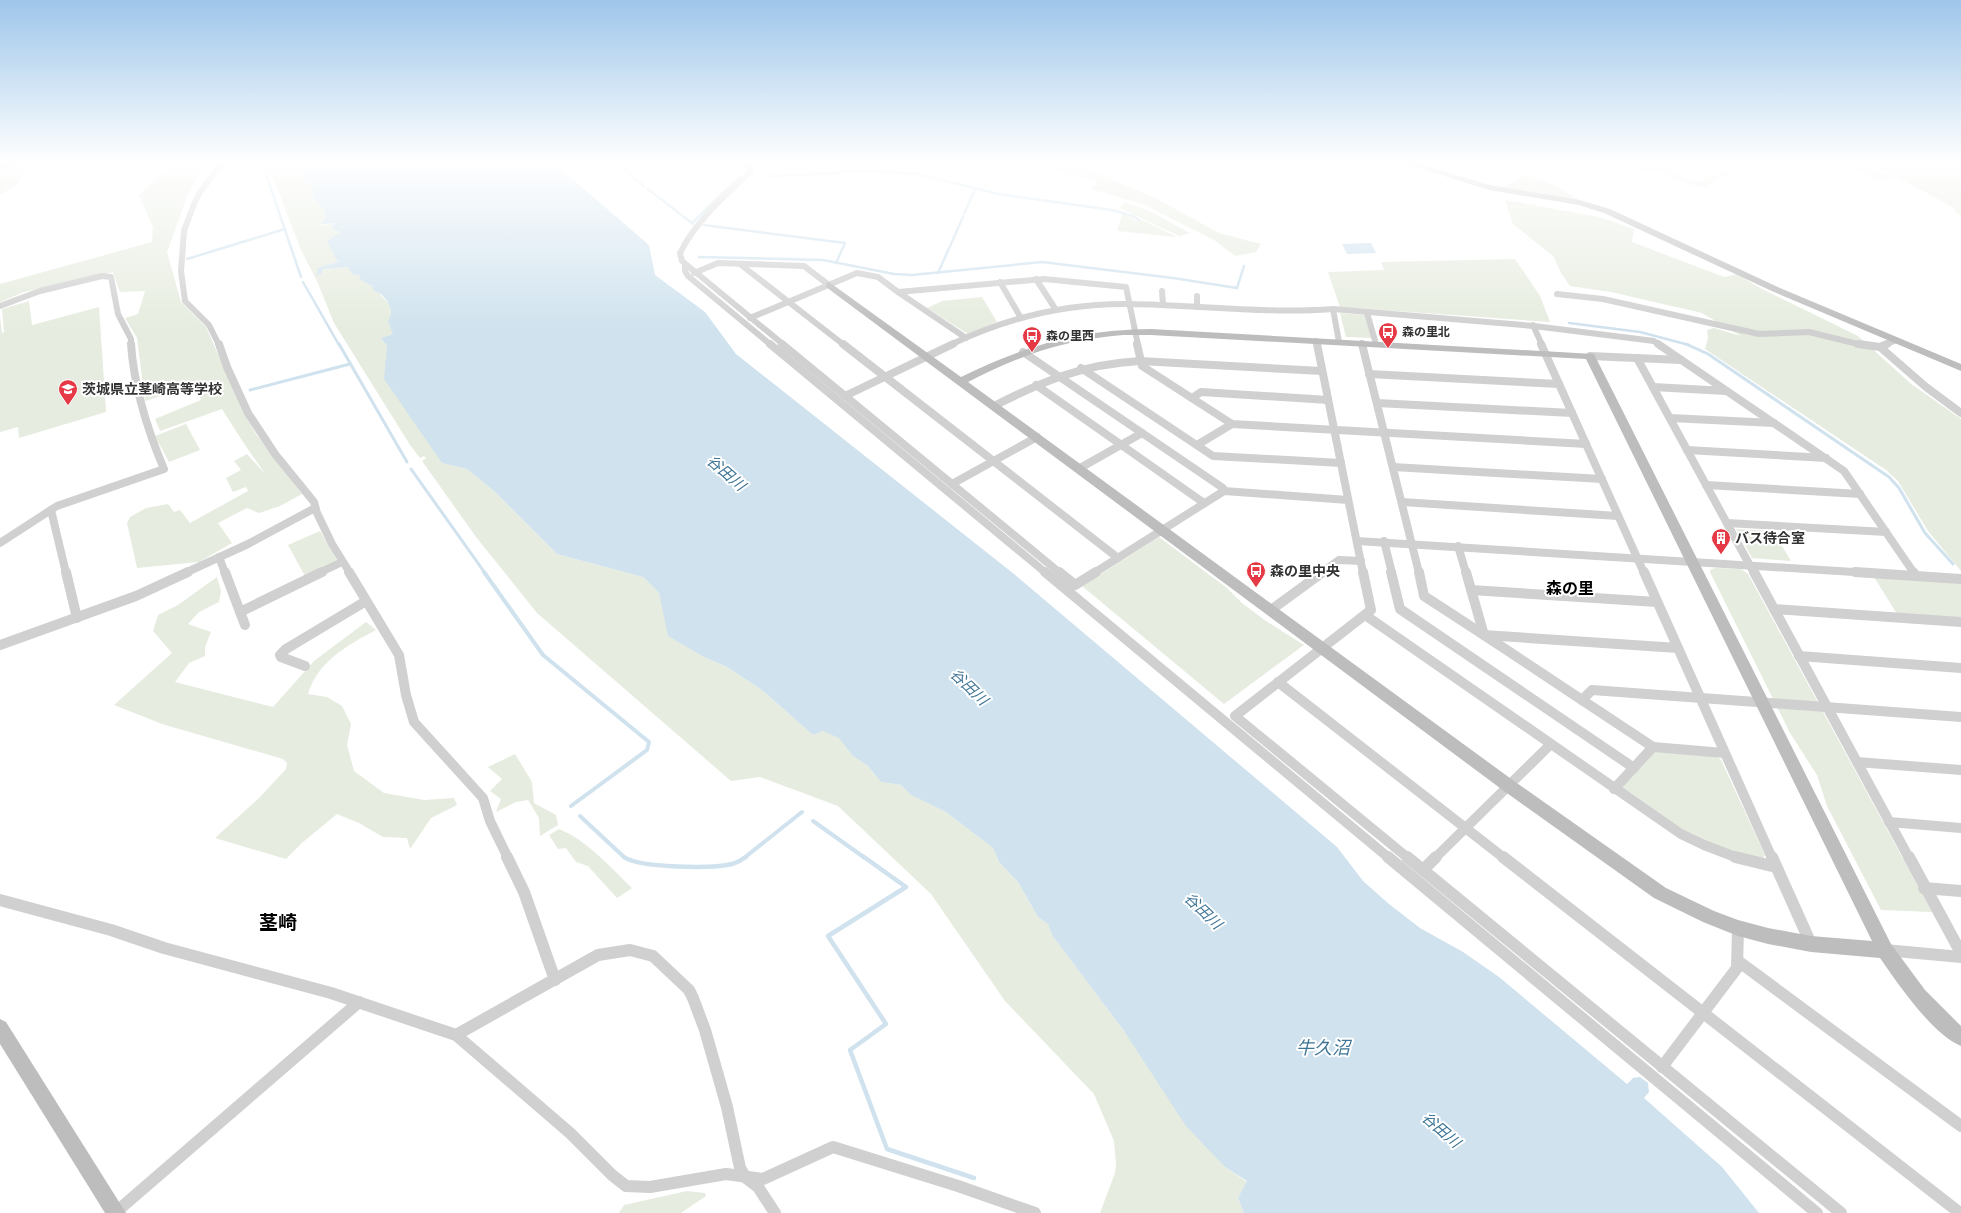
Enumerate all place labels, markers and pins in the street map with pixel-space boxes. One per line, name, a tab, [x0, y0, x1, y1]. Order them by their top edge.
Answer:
bus stop icon: 森の里北	[1377, 321, 1399, 349]
bus stop icon: 森の里西	[1021, 325, 1043, 353]
place label: 森の里北	[1402, 325, 1450, 339]
place label: 森の里西	[1046, 329, 1094, 343]
school or university icon: 茨城県立茎崎高等学校	[57, 378, 79, 406]
place label: 茨城県立茎崎高等学校	[82, 381, 222, 398]
building icon: バス待合室	[1710, 527, 1732, 555]
place label: バス待合室	[1735, 530, 1805, 547]
bus stop icon: 森の里中央	[1245, 560, 1267, 588]
place label: 森の里中央	[1270, 563, 1340, 580]

